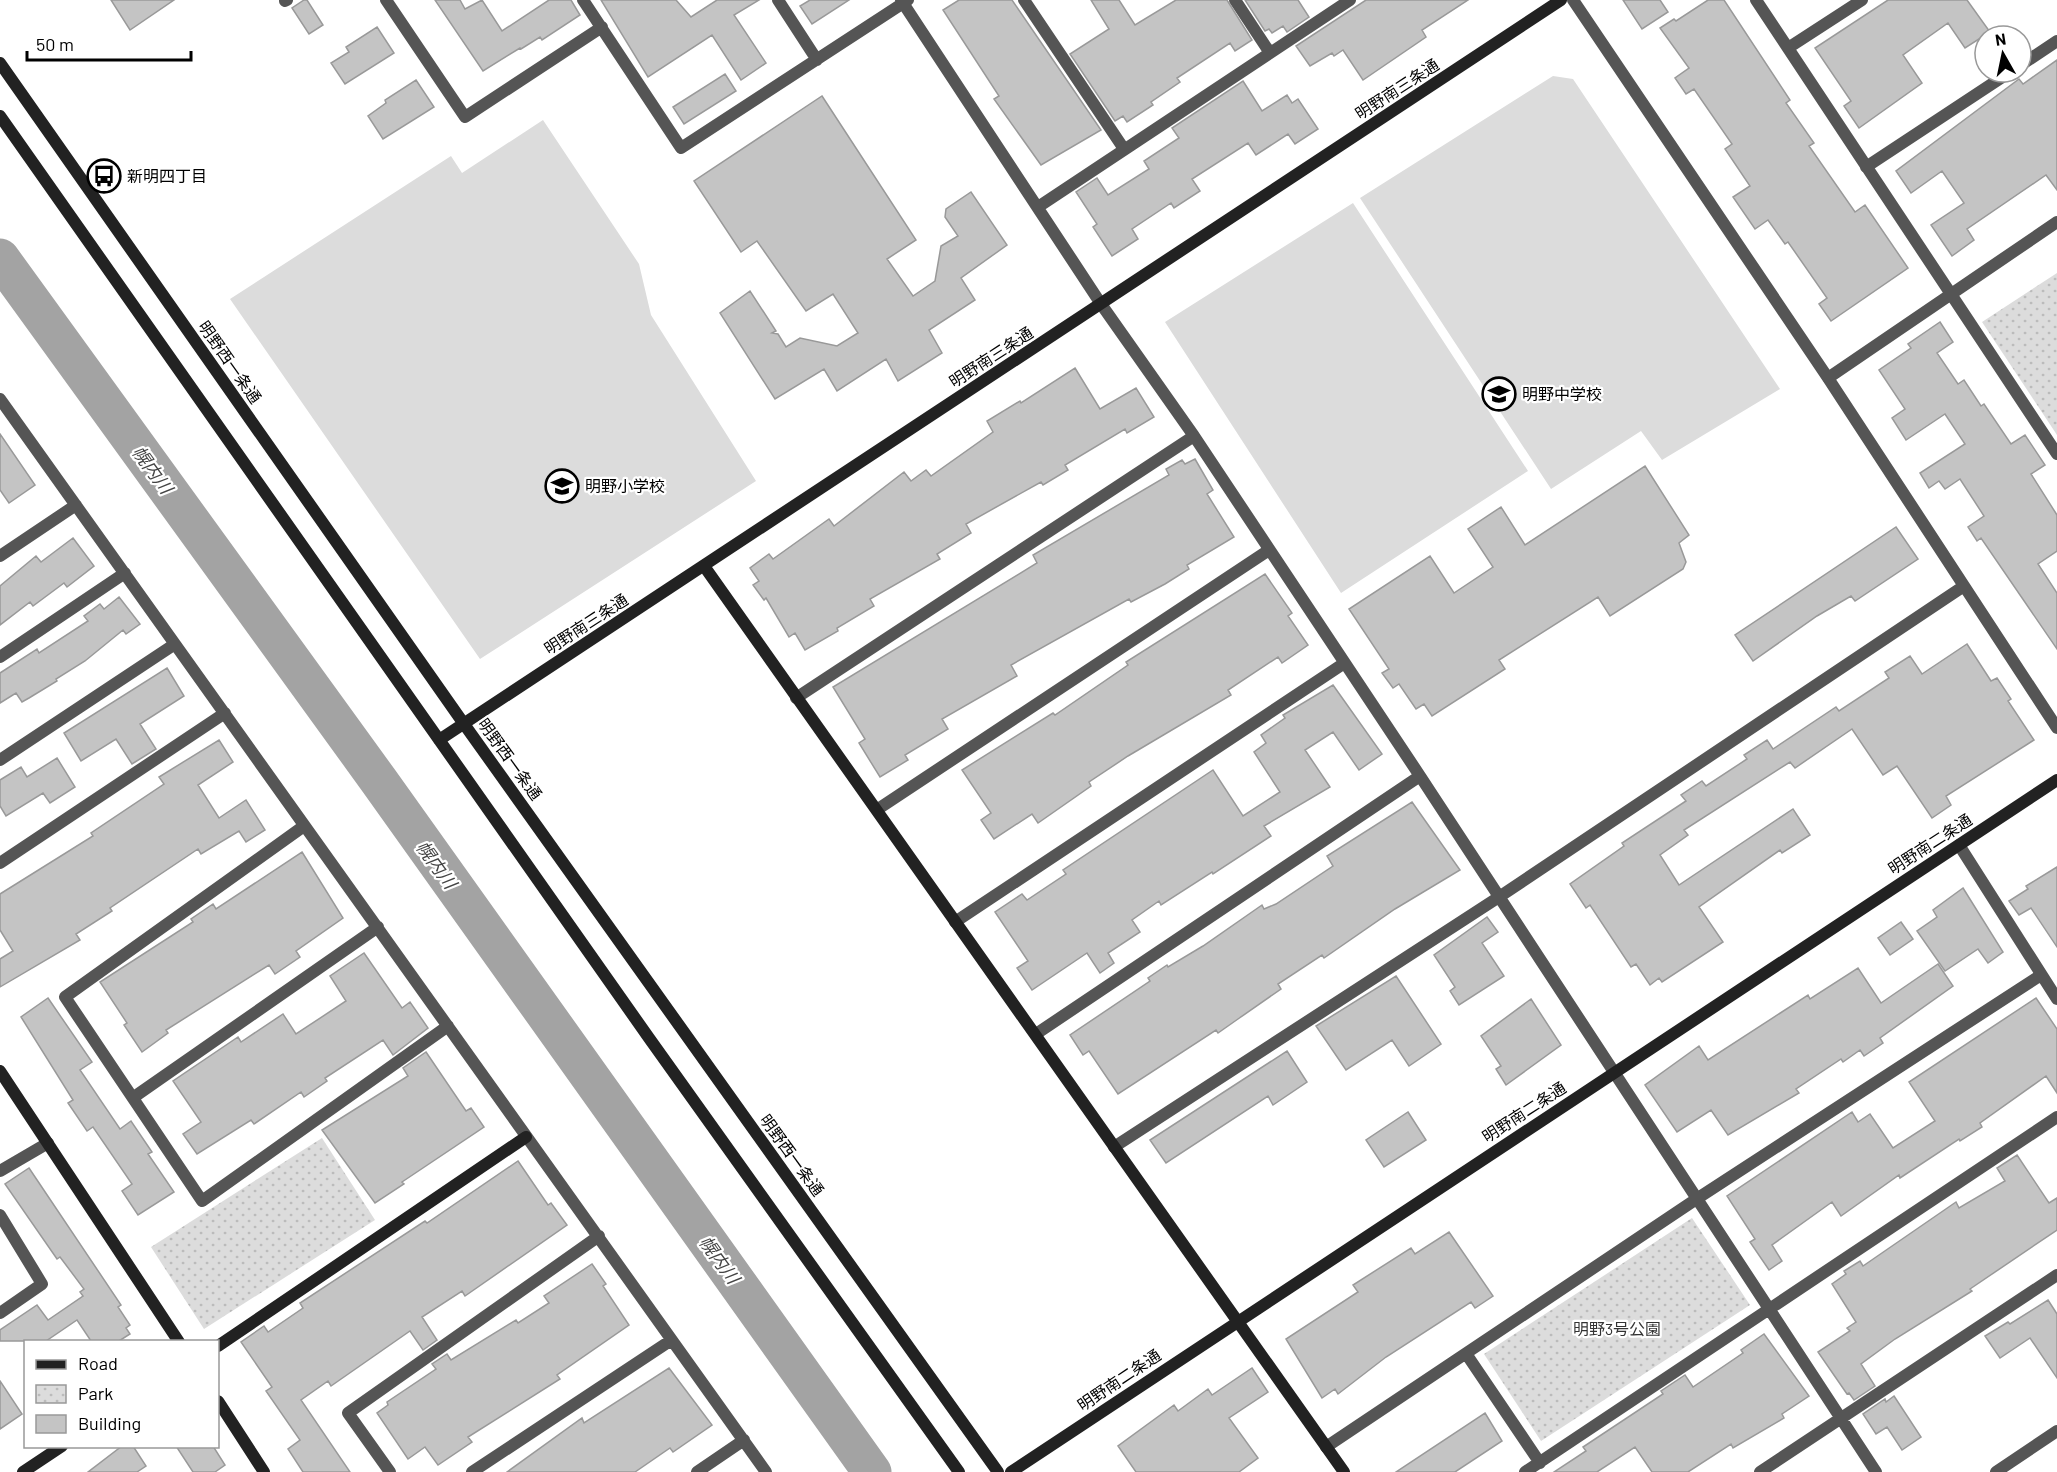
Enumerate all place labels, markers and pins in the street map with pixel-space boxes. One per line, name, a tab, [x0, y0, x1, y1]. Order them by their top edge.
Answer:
bus stop icon: 新明四丁目	[86, 158, 122, 194]
place label: 新明四丁目	[127, 166, 207, 185]
school or university icon: 明野中学校	[1481, 376, 1517, 412]
place label: 明野中学校	[1522, 384, 1602, 403]
school or university icon: 明野小学校	[544, 468, 580, 504]
place label: 明野小学校	[585, 476, 665, 495]

